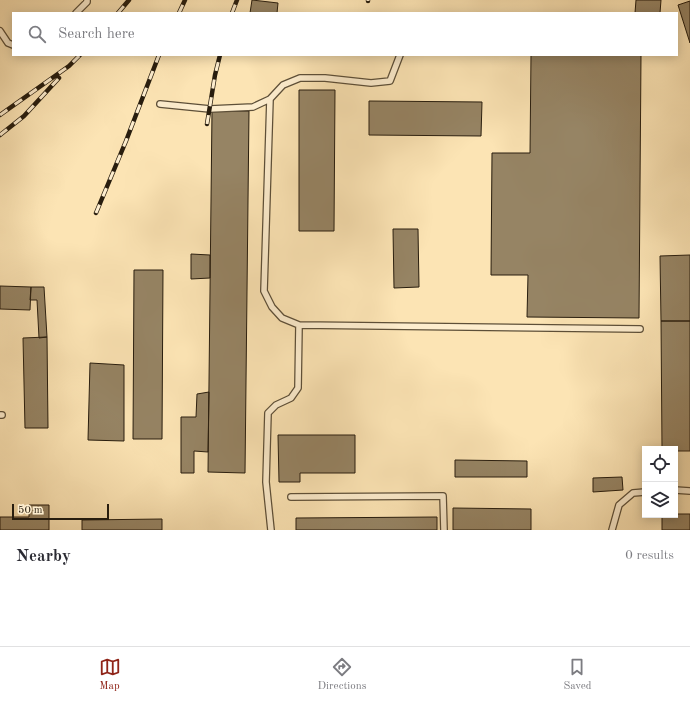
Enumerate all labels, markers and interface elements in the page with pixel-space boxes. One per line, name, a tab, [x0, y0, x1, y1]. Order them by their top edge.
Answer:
search box	[12, 12, 678, 56]
icon: search	[26, 23, 48, 45]
text: Search here	[58, 27, 135, 42]
map controls	[642, 446, 678, 518]
button: locate	[642, 446, 678, 482]
button: layers	[642, 482, 678, 518]
scale bar	[12, 502, 109, 521]
text: 50 m	[18, 505, 43, 516]
text: Nearby	[16, 548, 71, 565]
text: 0 results	[625, 549, 674, 562]
tab: Map	[99, 656, 121, 694]
tab: Directions	[318, 656, 366, 694]
tab: Saved	[563, 656, 591, 694]

